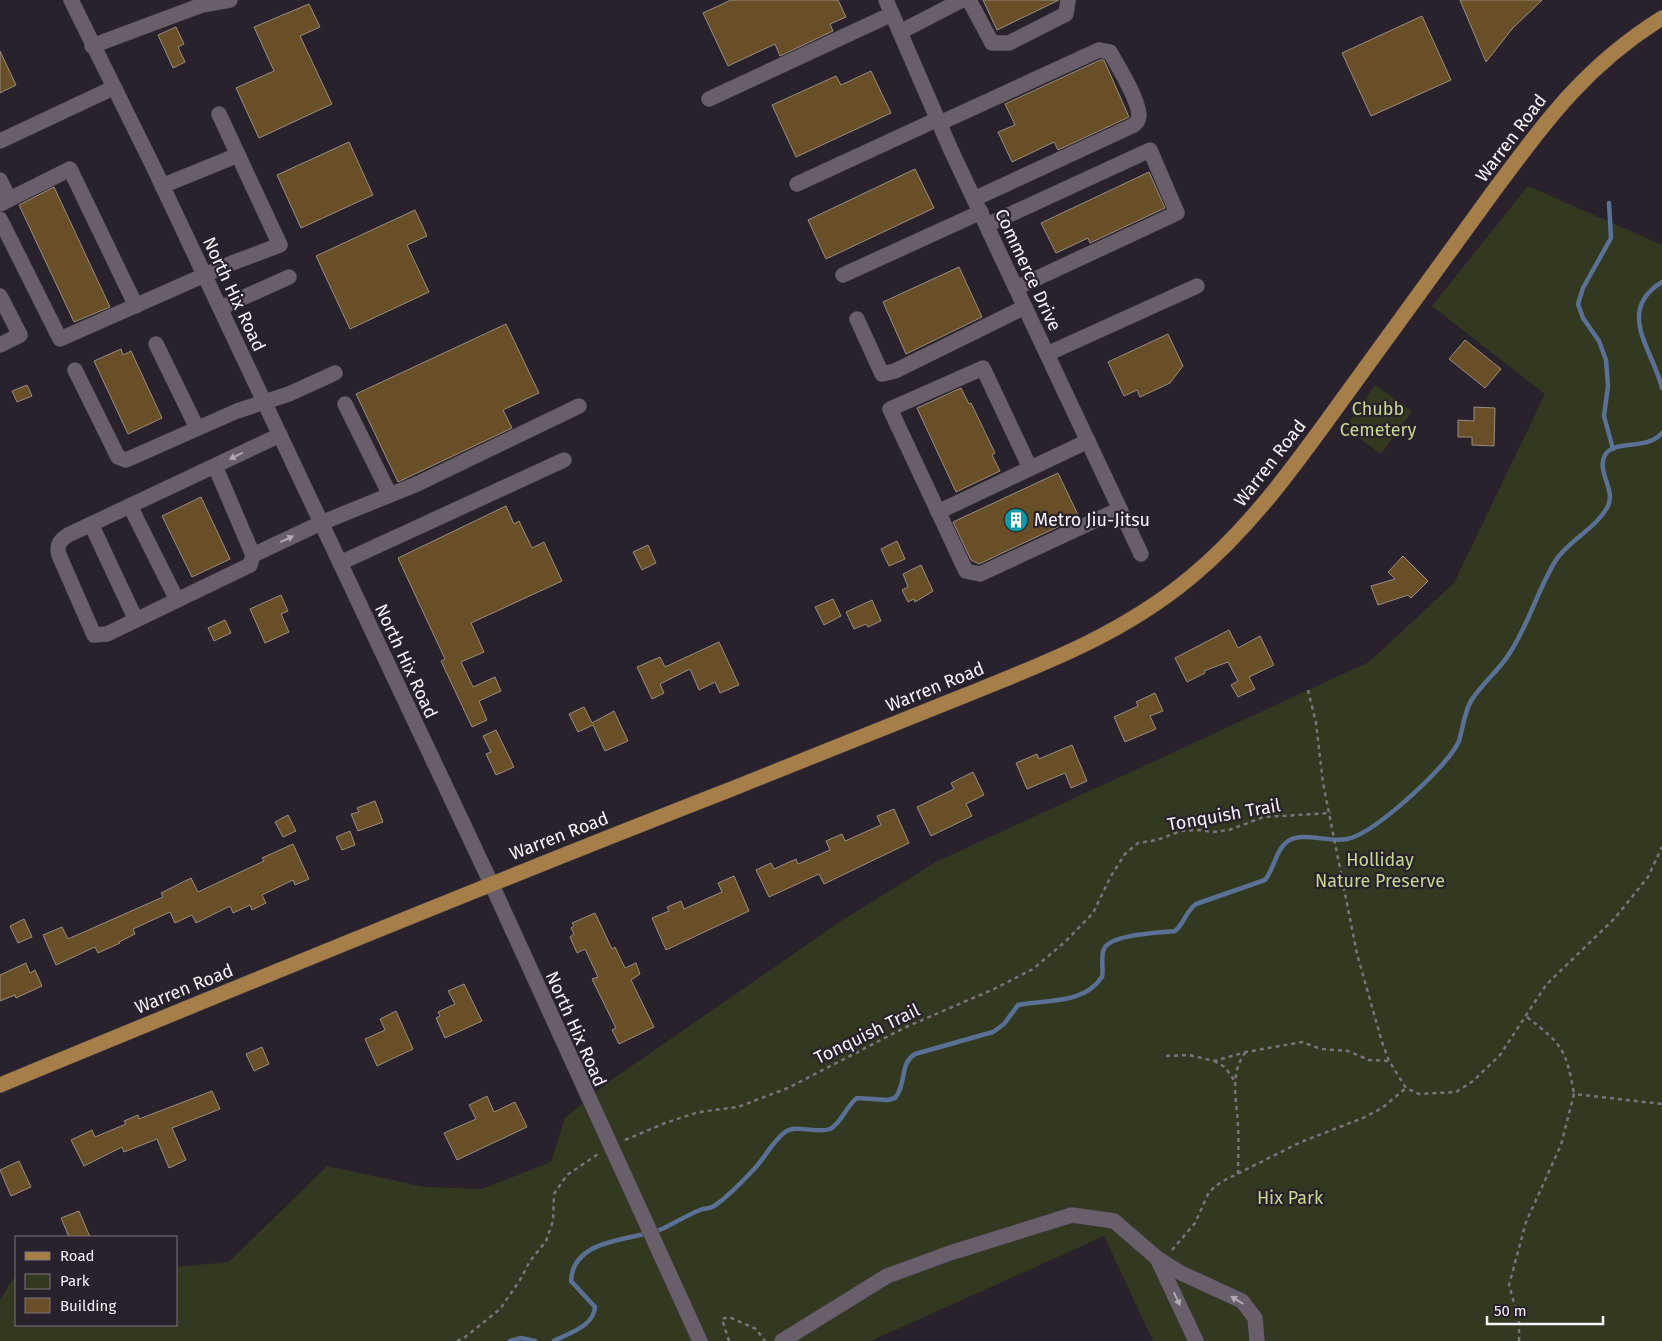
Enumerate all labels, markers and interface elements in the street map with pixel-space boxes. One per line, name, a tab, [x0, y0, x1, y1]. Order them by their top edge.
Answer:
street label: Warren Road	[1471, 90, 1551, 186]
street label: Commerce Drive	[990, 205, 1066, 335]
street label: North Hix Road	[198, 233, 270, 355]
park label: Chubb Cemetery	[1340, 398, 1416, 441]
street label: Warren Road	[1229, 415, 1311, 511]
one-way arrow	[228, 452, 243, 460]
building icon: Metro Jiu-Jitsu	[1003, 507, 1029, 533]
place label: Metro Jiu-Jitsu	[1034, 509, 1150, 531]
one-way arrow	[280, 534, 294, 542]
street label: North Hix Road	[370, 600, 442, 722]
street label: Warren Road	[883, 657, 987, 717]
street label: Tonquish Trail	[1166, 794, 1282, 836]
street label: Warren Road	[506, 807, 612, 865]
park label: Holliday Nature Preserve	[1315, 849, 1445, 892]
street label: Warren Road	[132, 959, 236, 1019]
street label: North Hix Road	[541, 968, 611, 1090]
street label: Tonquish Trail	[811, 999, 923, 1069]
park label: Hix Park	[1257, 1187, 1324, 1209]
legend	[15, 1236, 178, 1326]
text: Road	[60, 1247, 95, 1265]
text: Park	[60, 1272, 90, 1290]
one-way arrow	[1174, 1292, 1182, 1306]
scale bar	[1487, 1294, 1603, 1326]
one-way arrow	[1231, 1295, 1244, 1304]
text: Building	[60, 1297, 116, 1315]
text: 50 m	[1494, 1302, 1527, 1320]

